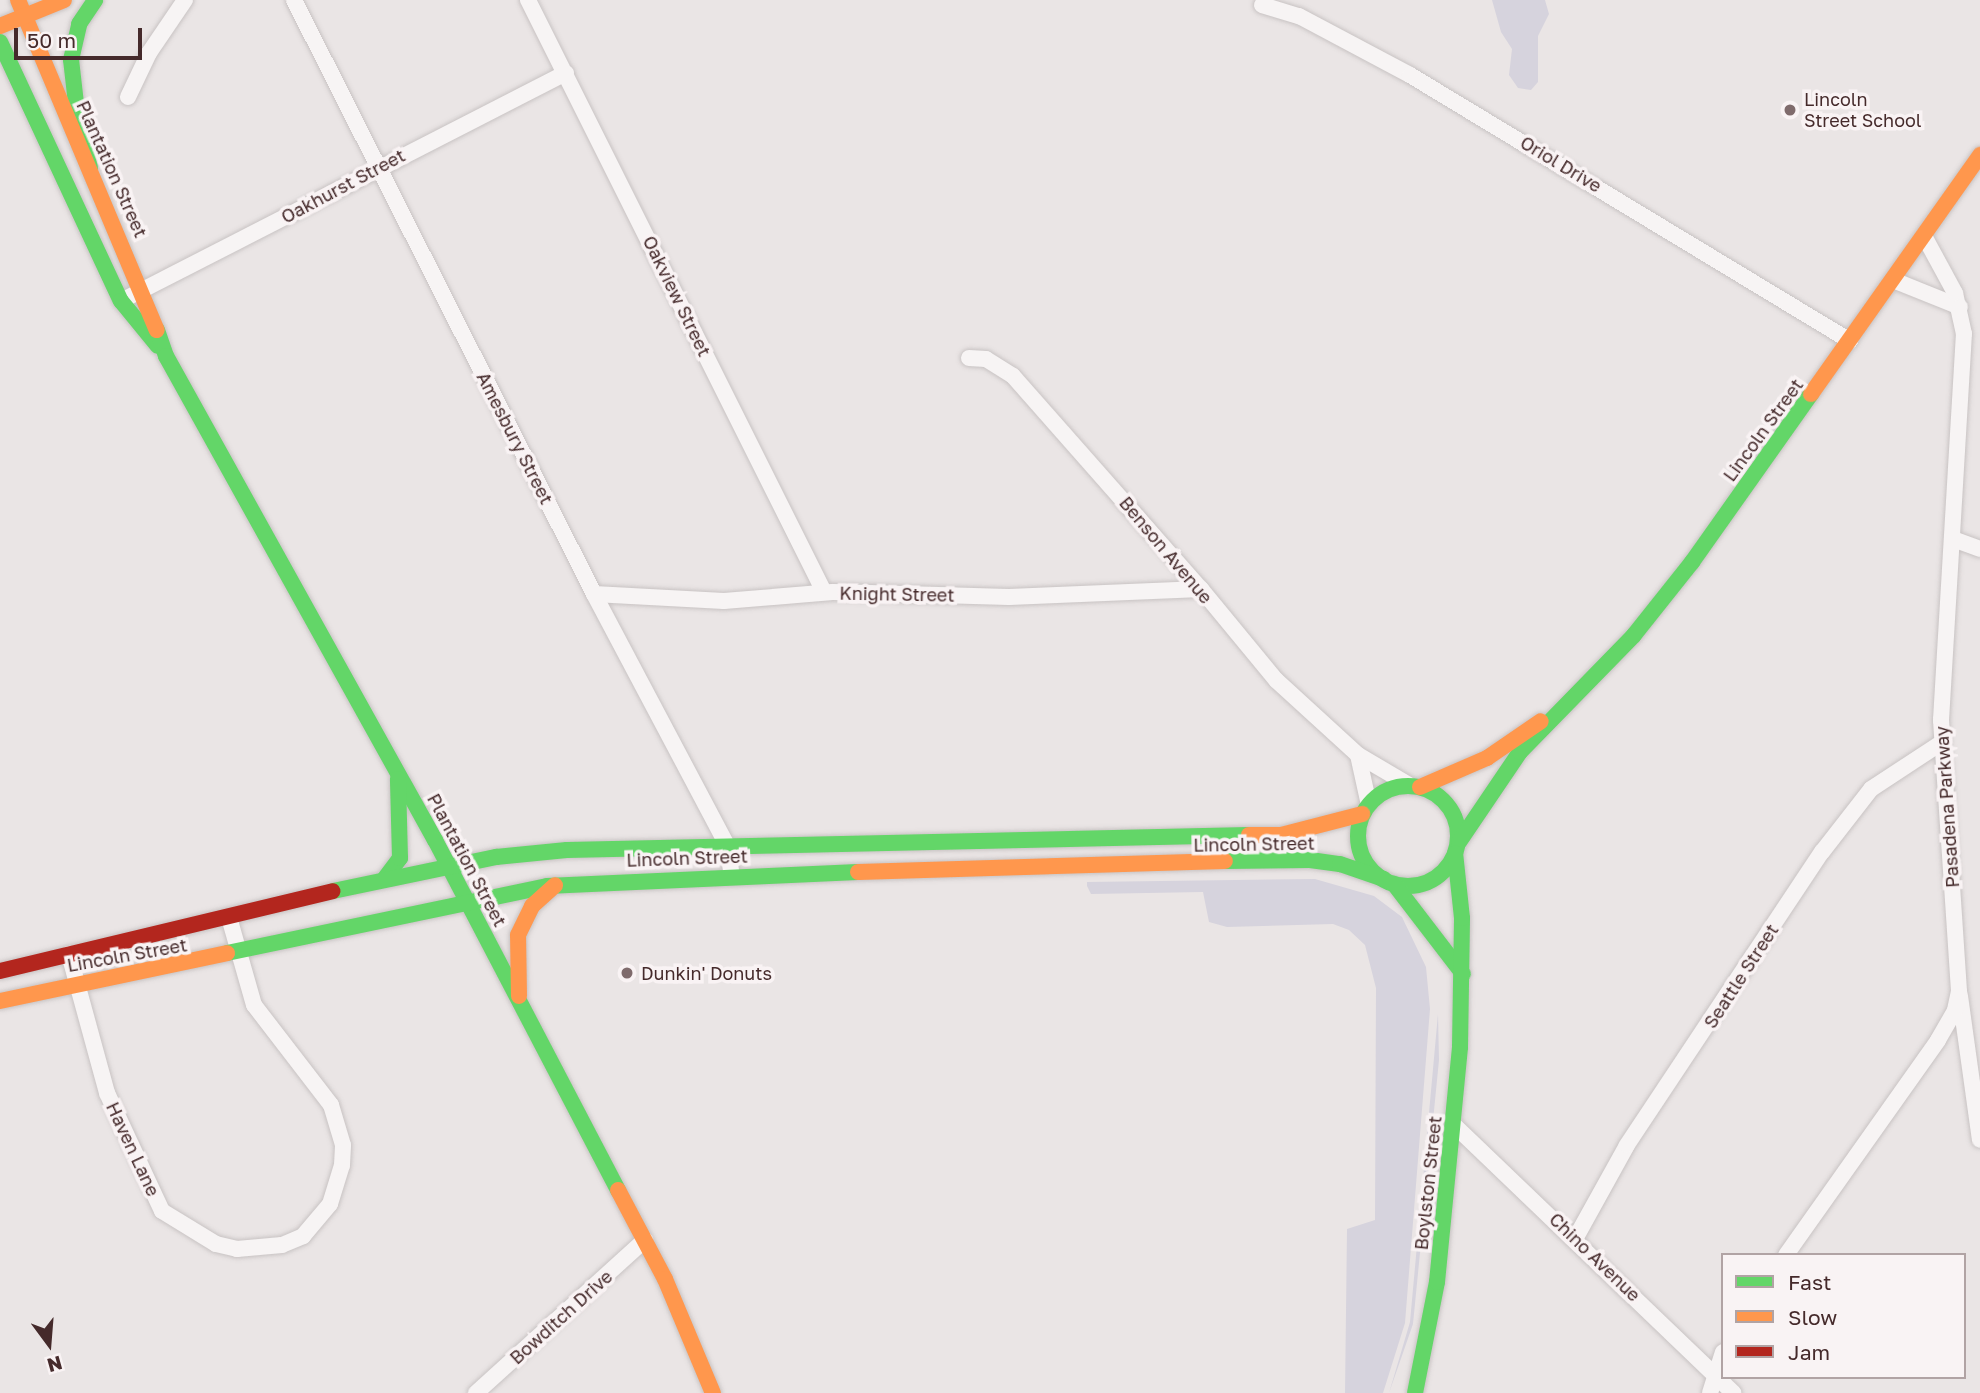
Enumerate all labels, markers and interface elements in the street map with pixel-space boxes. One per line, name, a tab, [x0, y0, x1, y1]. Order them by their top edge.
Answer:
scale bar	[18, 14, 145, 58]
text: 50 m	[27, 27, 76, 53]
place label: Lincoln Street School	[1804, 89, 1922, 132]
street label: Plantation Street	[72, 97, 152, 241]
marker: Lincoln Street School	[1782, 102, 1798, 118]
street label: Oriol Drive	[1517, 131, 1605, 197]
street label: Oakhurst Street	[277, 144, 409, 228]
street label: Oakview Street	[638, 232, 716, 360]
street label: Amesbury Street	[472, 368, 558, 508]
street label: Lincoln Street	[1719, 375, 1807, 485]
street label: Benson Avenue	[1115, 492, 1217, 608]
street label: Knight Street	[839, 582, 955, 606]
street label: Pasadena Parkway	[1931, 725, 1963, 889]
street label: Plantation Street	[423, 790, 511, 930]
street label: Lincoln Street	[1193, 832, 1315, 856]
street label: Lincoln Street	[626, 845, 748, 871]
street label: Seattle Street	[1699, 920, 1783, 1032]
street label: Lincoln Street	[65, 934, 189, 976]
place label: Dunkin' Donuts	[641, 962, 772, 984]
marker: Dunkin' Donuts	[619, 965, 635, 981]
street label: Haven Lane	[102, 1099, 164, 1199]
street label: Boylston Street	[1410, 1115, 1446, 1251]
street label: Chino Avenue	[1545, 1208, 1645, 1306]
legend	[1721, 1253, 1966, 1379]
street label: Bowditch Drive	[505, 1265, 617, 1369]
text: Fast	[1788, 1269, 1831, 1295]
text: Slow	[1788, 1304, 1837, 1330]
north arrow	[14, 1309, 84, 1379]
text: Jam	[1788, 1339, 1830, 1365]
text: N	[45, 1352, 65, 1378]

